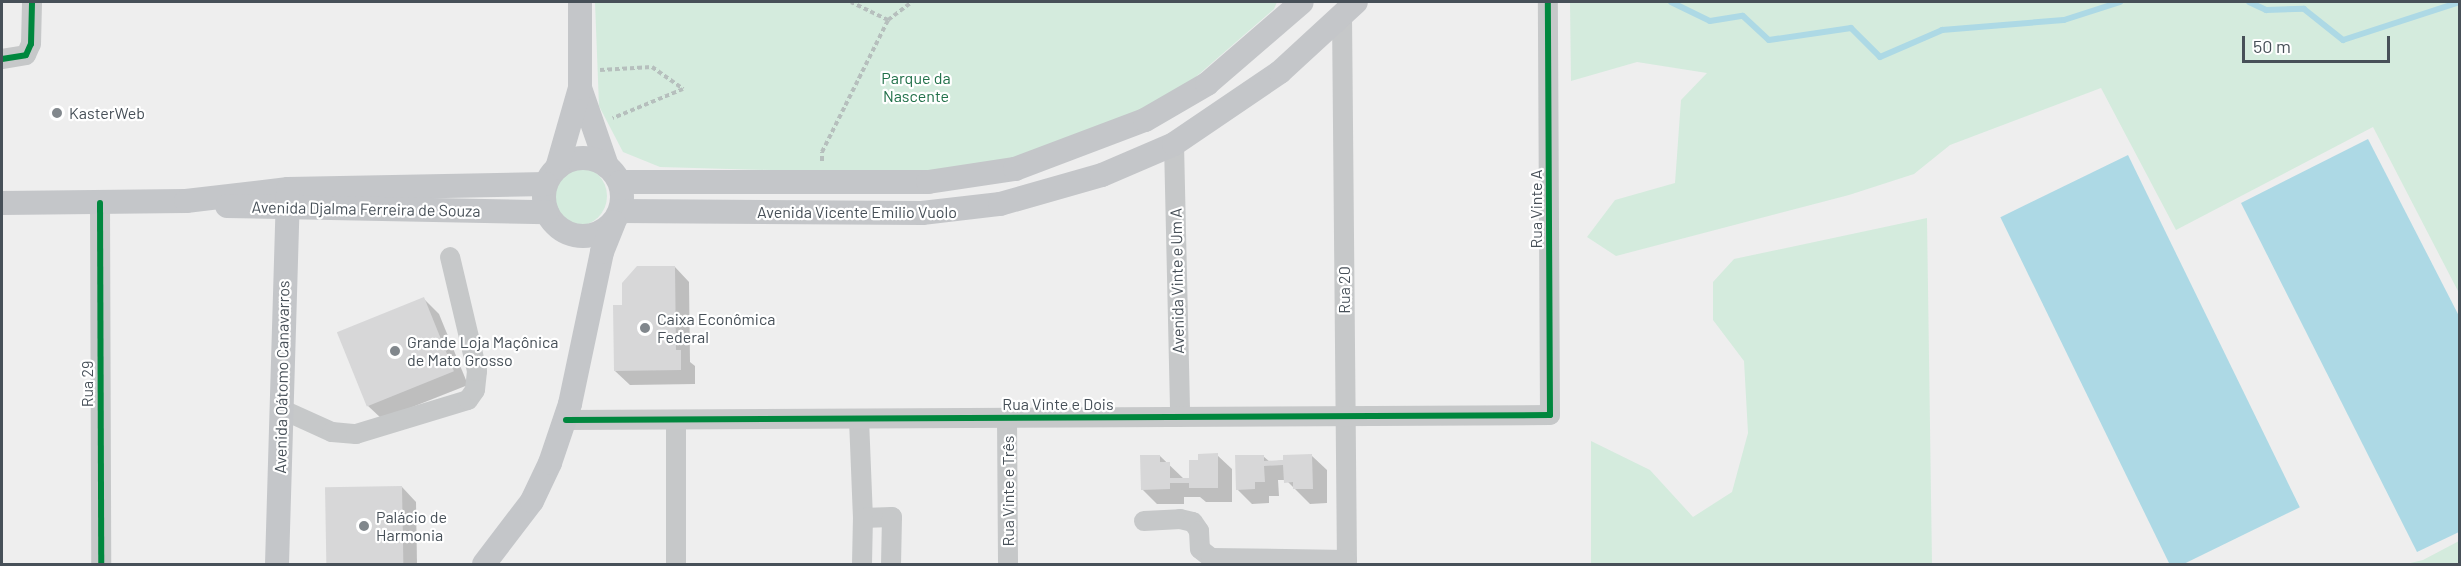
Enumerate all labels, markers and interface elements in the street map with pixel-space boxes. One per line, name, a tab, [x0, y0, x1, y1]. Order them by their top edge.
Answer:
scale bar	[2245, 24, 2394, 62]
text: 50 m	[2253, 35, 2291, 57]
park label: Parque da Nascente	[881, 68, 951, 106]
place label: KasterWeb	[69, 103, 145, 123]
marker: KasterWeb	[50, 106, 64, 120]
street label: Rua Vinte A	[1526, 170, 1546, 248]
street label: Avenida Djalma Ferreira de Souza	[251, 197, 481, 221]
street label: Avenida Vicente Emilio Vuolo	[757, 202, 957, 222]
street label: Avenida Vinte e Um A	[1166, 208, 1188, 354]
street label: Rua 20	[1334, 266, 1354, 314]
street label: Avenida Oátomo Canavarros	[271, 280, 293, 474]
place label: Caixa Econômica Federal	[657, 309, 775, 347]
marker: Caixa Econômica Federal	[638, 321, 652, 335]
place label: Grande Loja Maçônica de Mato Grosso	[407, 332, 559, 370]
marker: Grande Loja Maçônica de Mato Grosso	[388, 344, 402, 358]
street label: Rua 29	[77, 361, 97, 407]
street label: Rua Vinte e Dois	[1002, 394, 1114, 414]
street label: Rua Vinte e Três	[998, 436, 1018, 546]
place label: Palácio de Harmonia	[376, 507, 447, 545]
marker: Palácio de Harmonia	[357, 519, 371, 533]

